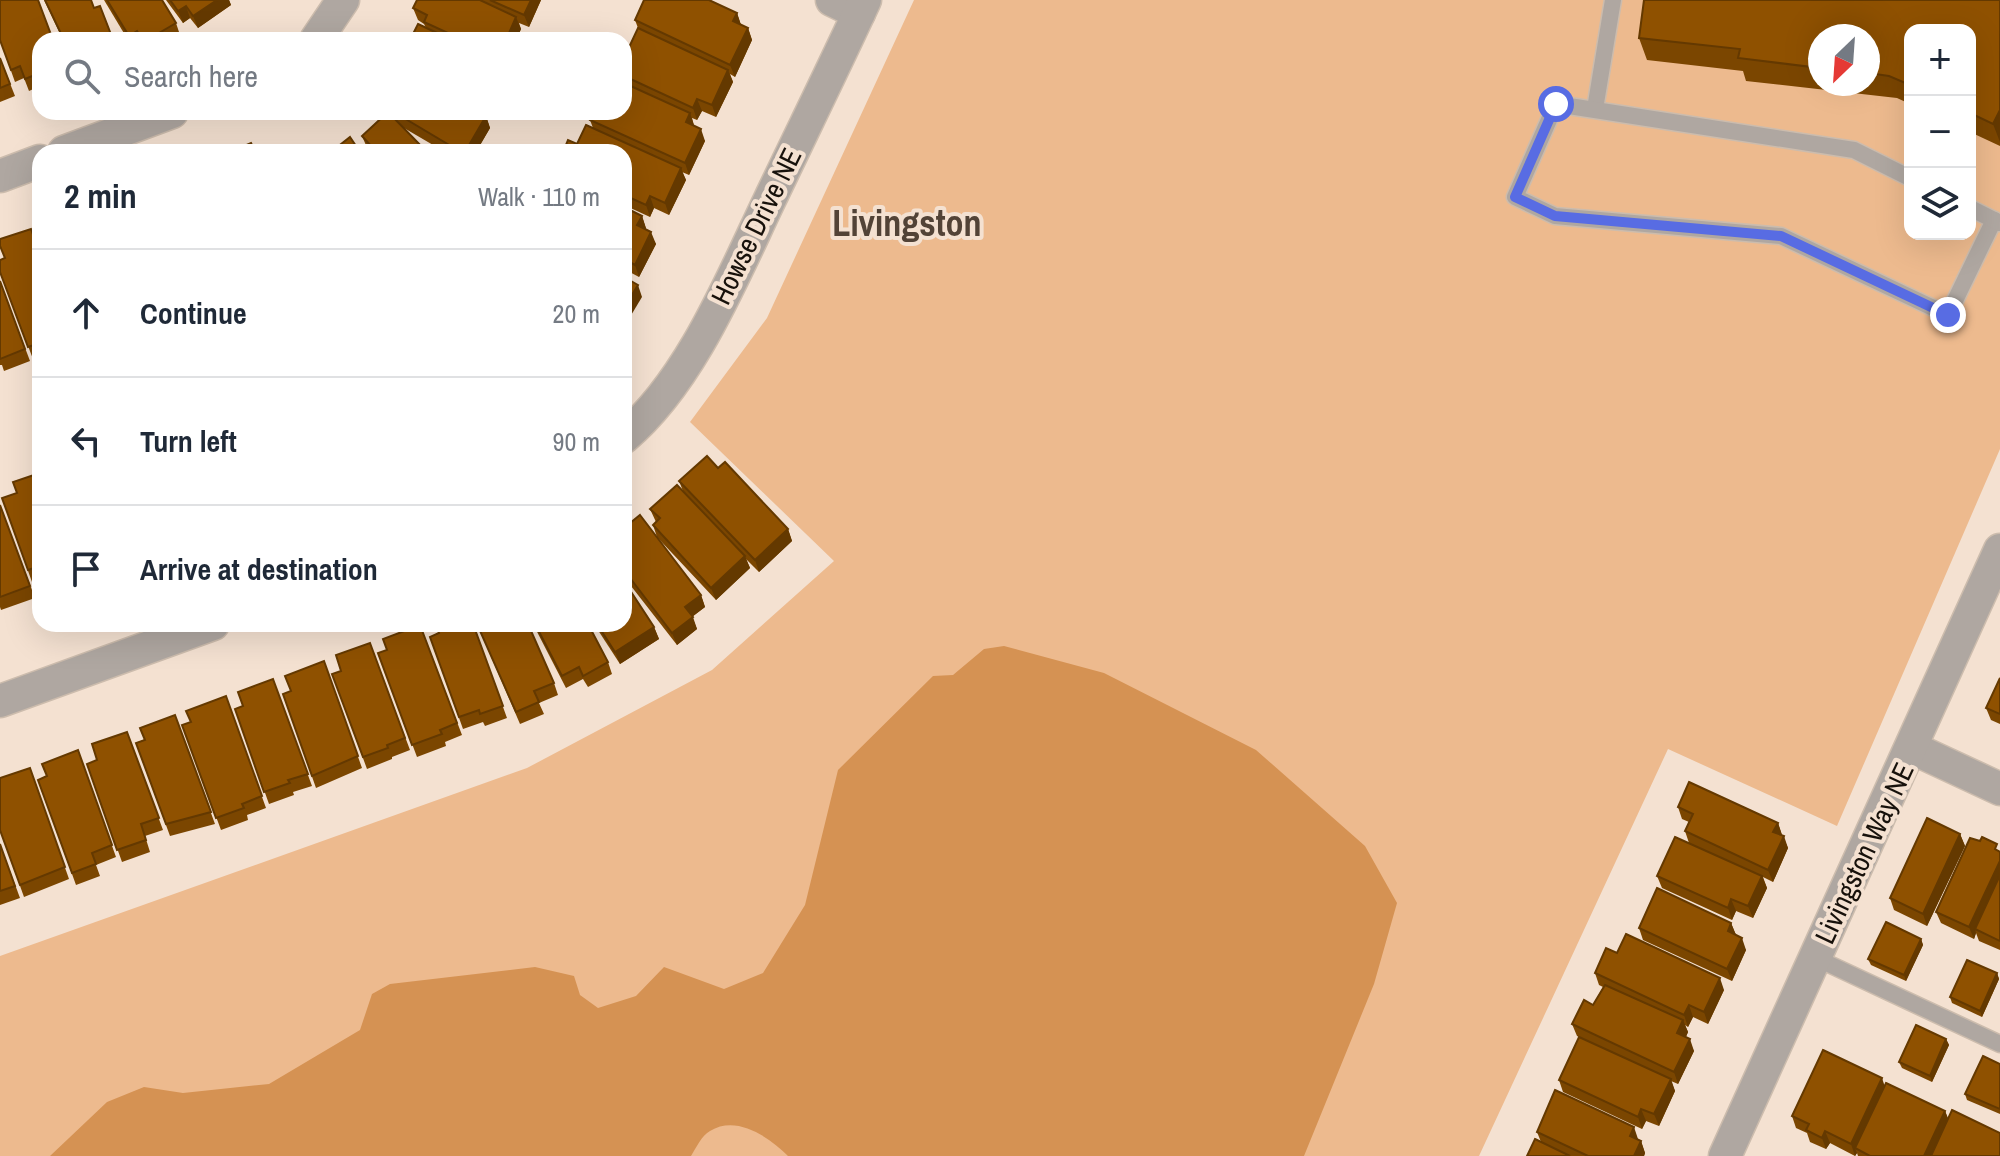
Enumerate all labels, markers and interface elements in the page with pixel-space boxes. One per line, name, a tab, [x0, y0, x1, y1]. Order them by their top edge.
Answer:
north arrow	[1808, 24, 1880, 96]
map controls	[1904, 24, 1976, 240]
button: +	[1904, 24, 1976, 96]
search box	[32, 32, 632, 120]
icon: search	[60, 54, 104, 98]
text: Search here	[124, 56, 258, 96]
route start	[1538, 86, 1574, 122]
button: −	[1904, 96, 1976, 168]
street label: Howse Drive NE	[702, 141, 810, 311]
button: layers	[1904, 168, 1976, 240]
text: 2 min	[64, 173, 137, 219]
text: Walk · 110 m	[478, 179, 600, 214]
district label: Livingston	[832, 199, 982, 247]
icon: ahead	[64, 291, 108, 335]
text: Continue	[140, 293, 247, 333]
text: 20 m	[553, 296, 600, 331]
route end	[1930, 297, 1966, 333]
icon: left	[64, 419, 108, 463]
text: Turn left	[140, 421, 237, 461]
text: 90 m	[553, 424, 600, 459]
icon: arrive	[64, 547, 108, 591]
text: Arrive at destination	[140, 549, 378, 589]
street label: Livingston Way NE	[1805, 756, 1923, 950]

